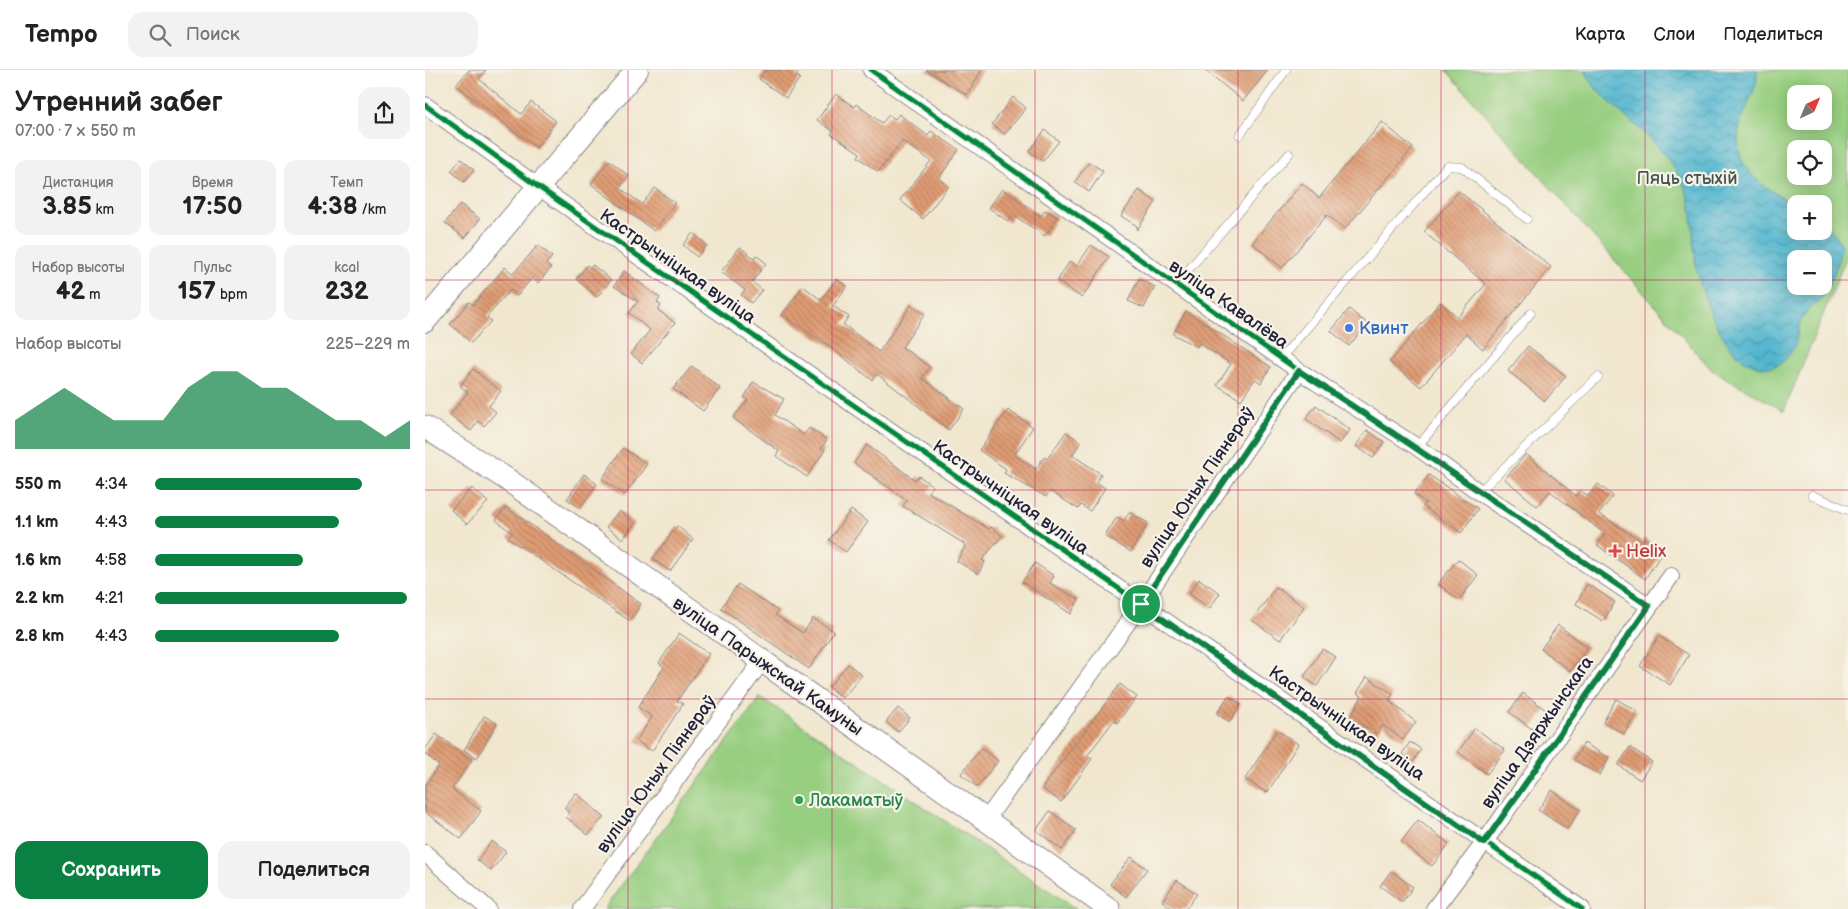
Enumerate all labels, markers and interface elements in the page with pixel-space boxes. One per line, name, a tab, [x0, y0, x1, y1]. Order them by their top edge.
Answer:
search box	[128, 12, 478, 57]
text: Tempo	[25, 20, 98, 49]
icon: search	[146, 21, 174, 49]
text: Поиск	[186, 23, 240, 46]
text: Карта	[1575, 24, 1625, 45]
text: Слои	[1653, 24, 1695, 45]
text: Поделиться	[1723, 24, 1823, 45]
north arrow	[1787, 85, 1833, 130]
map controls	[1787, 85, 1832, 295]
text: Утренний забег	[15, 86, 223, 119]
button: share	[358, 87, 410, 139]
text: 07:00 · 7 × 550 m	[15, 122, 136, 141]
button: locate	[1787, 140, 1832, 185]
park label: Пяць стыхій	[1637, 168, 1737, 189]
text: Дистанция	[43, 174, 114, 191]
text: Время	[192, 174, 233, 191]
text: Темп	[330, 174, 363, 191]
text: 3.85	[42, 191, 92, 222]
text: 17:50	[182, 191, 243, 222]
text: 4:38	[307, 191, 358, 222]
button: +	[1787, 195, 1832, 240]
text: km	[92, 201, 114, 218]
text: /km	[358, 201, 386, 218]
street label: Кастрычніцкая вуліца	[596, 205, 760, 328]
button: −	[1787, 250, 1832, 295]
street label: вуліца Кавалёва	[1165, 255, 1293, 354]
text: Набор высоты	[32, 259, 125, 276]
text: Пульс	[193, 259, 232, 276]
text: kcal	[334, 259, 359, 276]
text: 42	[56, 276, 85, 307]
text: 157	[177, 276, 216, 307]
text: 232	[325, 276, 369, 307]
text: m	[85, 286, 101, 303]
text: bpm	[216, 286, 248, 303]
place label: Квинт	[1359, 318, 1409, 339]
marker: Квинт	[1343, 322, 1355, 334]
text: Набор высоты	[15, 335, 122, 354]
text: 225–229 m	[326, 335, 410, 354]
street label: вуліца Юных Піянераў	[1136, 402, 1259, 572]
street label: Кастрычніцкая вуліца	[929, 436, 1093, 559]
text: 550 m	[15, 475, 61, 494]
text: 4:34	[95, 475, 128, 494]
text: 1.1 km	[15, 513, 58, 532]
text: 4:43	[95, 513, 128, 532]
place label: Helix	[1626, 541, 1667, 562]
marker: Helix	[1608, 544, 1622, 558]
text: 1.6 km	[15, 551, 61, 570]
text: 4:58	[95, 551, 127, 570]
pin	[1120, 583, 1162, 625]
text: 2.2 km	[15, 589, 64, 608]
text: 4:21	[95, 589, 123, 608]
icon: arrive	[1127, 590, 1155, 618]
street label: вуліца Парыжскай Камуны	[669, 593, 867, 740]
text: 2.8 km	[15, 627, 64, 646]
text: 4:43	[95, 627, 128, 646]
street label: вуліца Дзяржынскага	[1477, 652, 1598, 813]
street label: Кастрычніцкая вуліца	[1265, 662, 1429, 785]
street label: вуліца Юных Піянераў	[592, 691, 721, 857]
place label: Лакаматыў	[808, 790, 904, 811]
marker: Лакаматыў	[793, 794, 805, 806]
button: Сохранить	[15, 841, 208, 899]
button: Поделиться	[218, 841, 410, 899]

